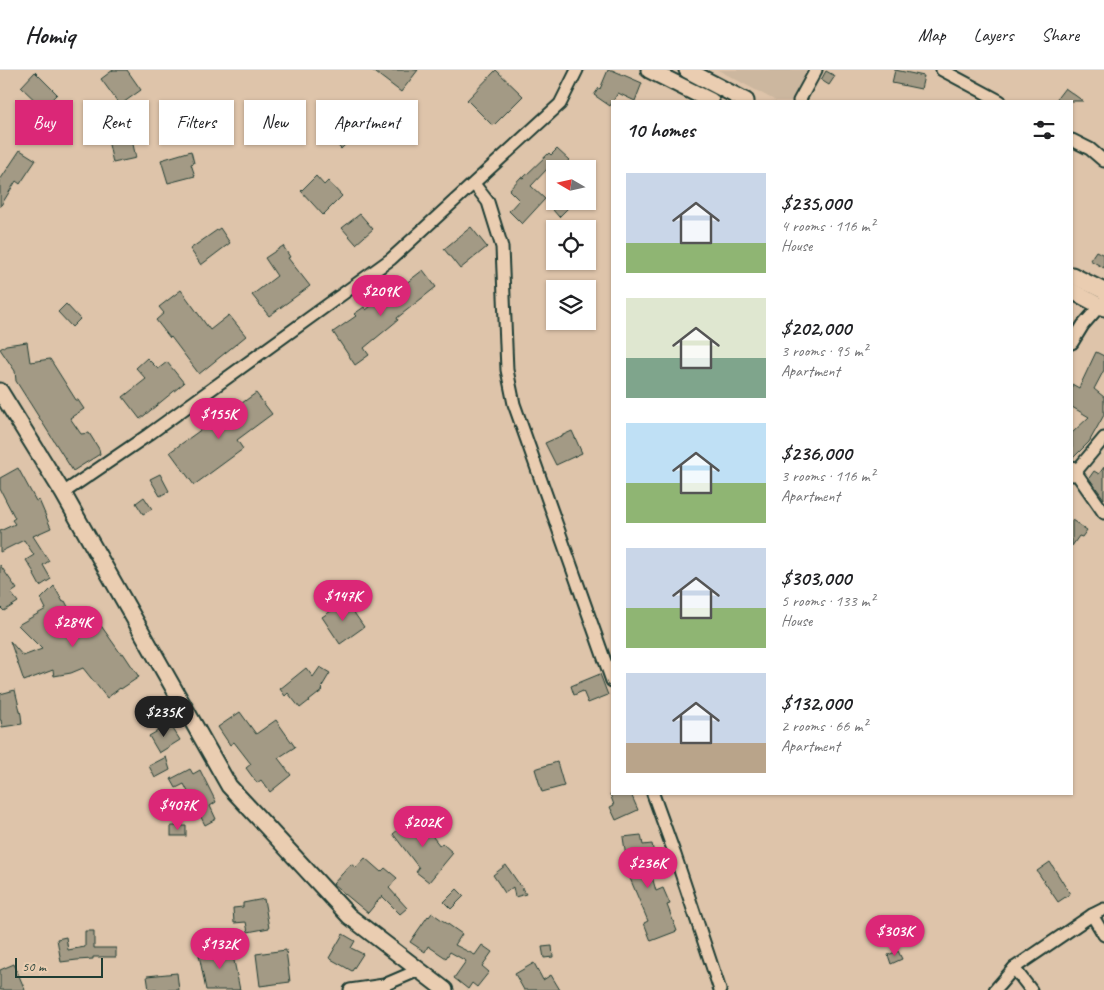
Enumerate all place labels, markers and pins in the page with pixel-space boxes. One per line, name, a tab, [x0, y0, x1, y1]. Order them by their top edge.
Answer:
pin: $209K	[346, 274, 416, 317]
pin: $155K	[184, 398, 254, 440]
pin: $147K	[308, 580, 378, 622]
pin: $284K	[38, 606, 108, 648]
pin: $235K	[129, 696, 199, 738]
pin: $407K	[143, 788, 213, 831]
pin: $202K	[388, 806, 458, 848]
pin: $236K	[613, 846, 683, 889]
pin: $303K	[860, 914, 930, 957]
pin: $132K	[185, 928, 255, 970]

